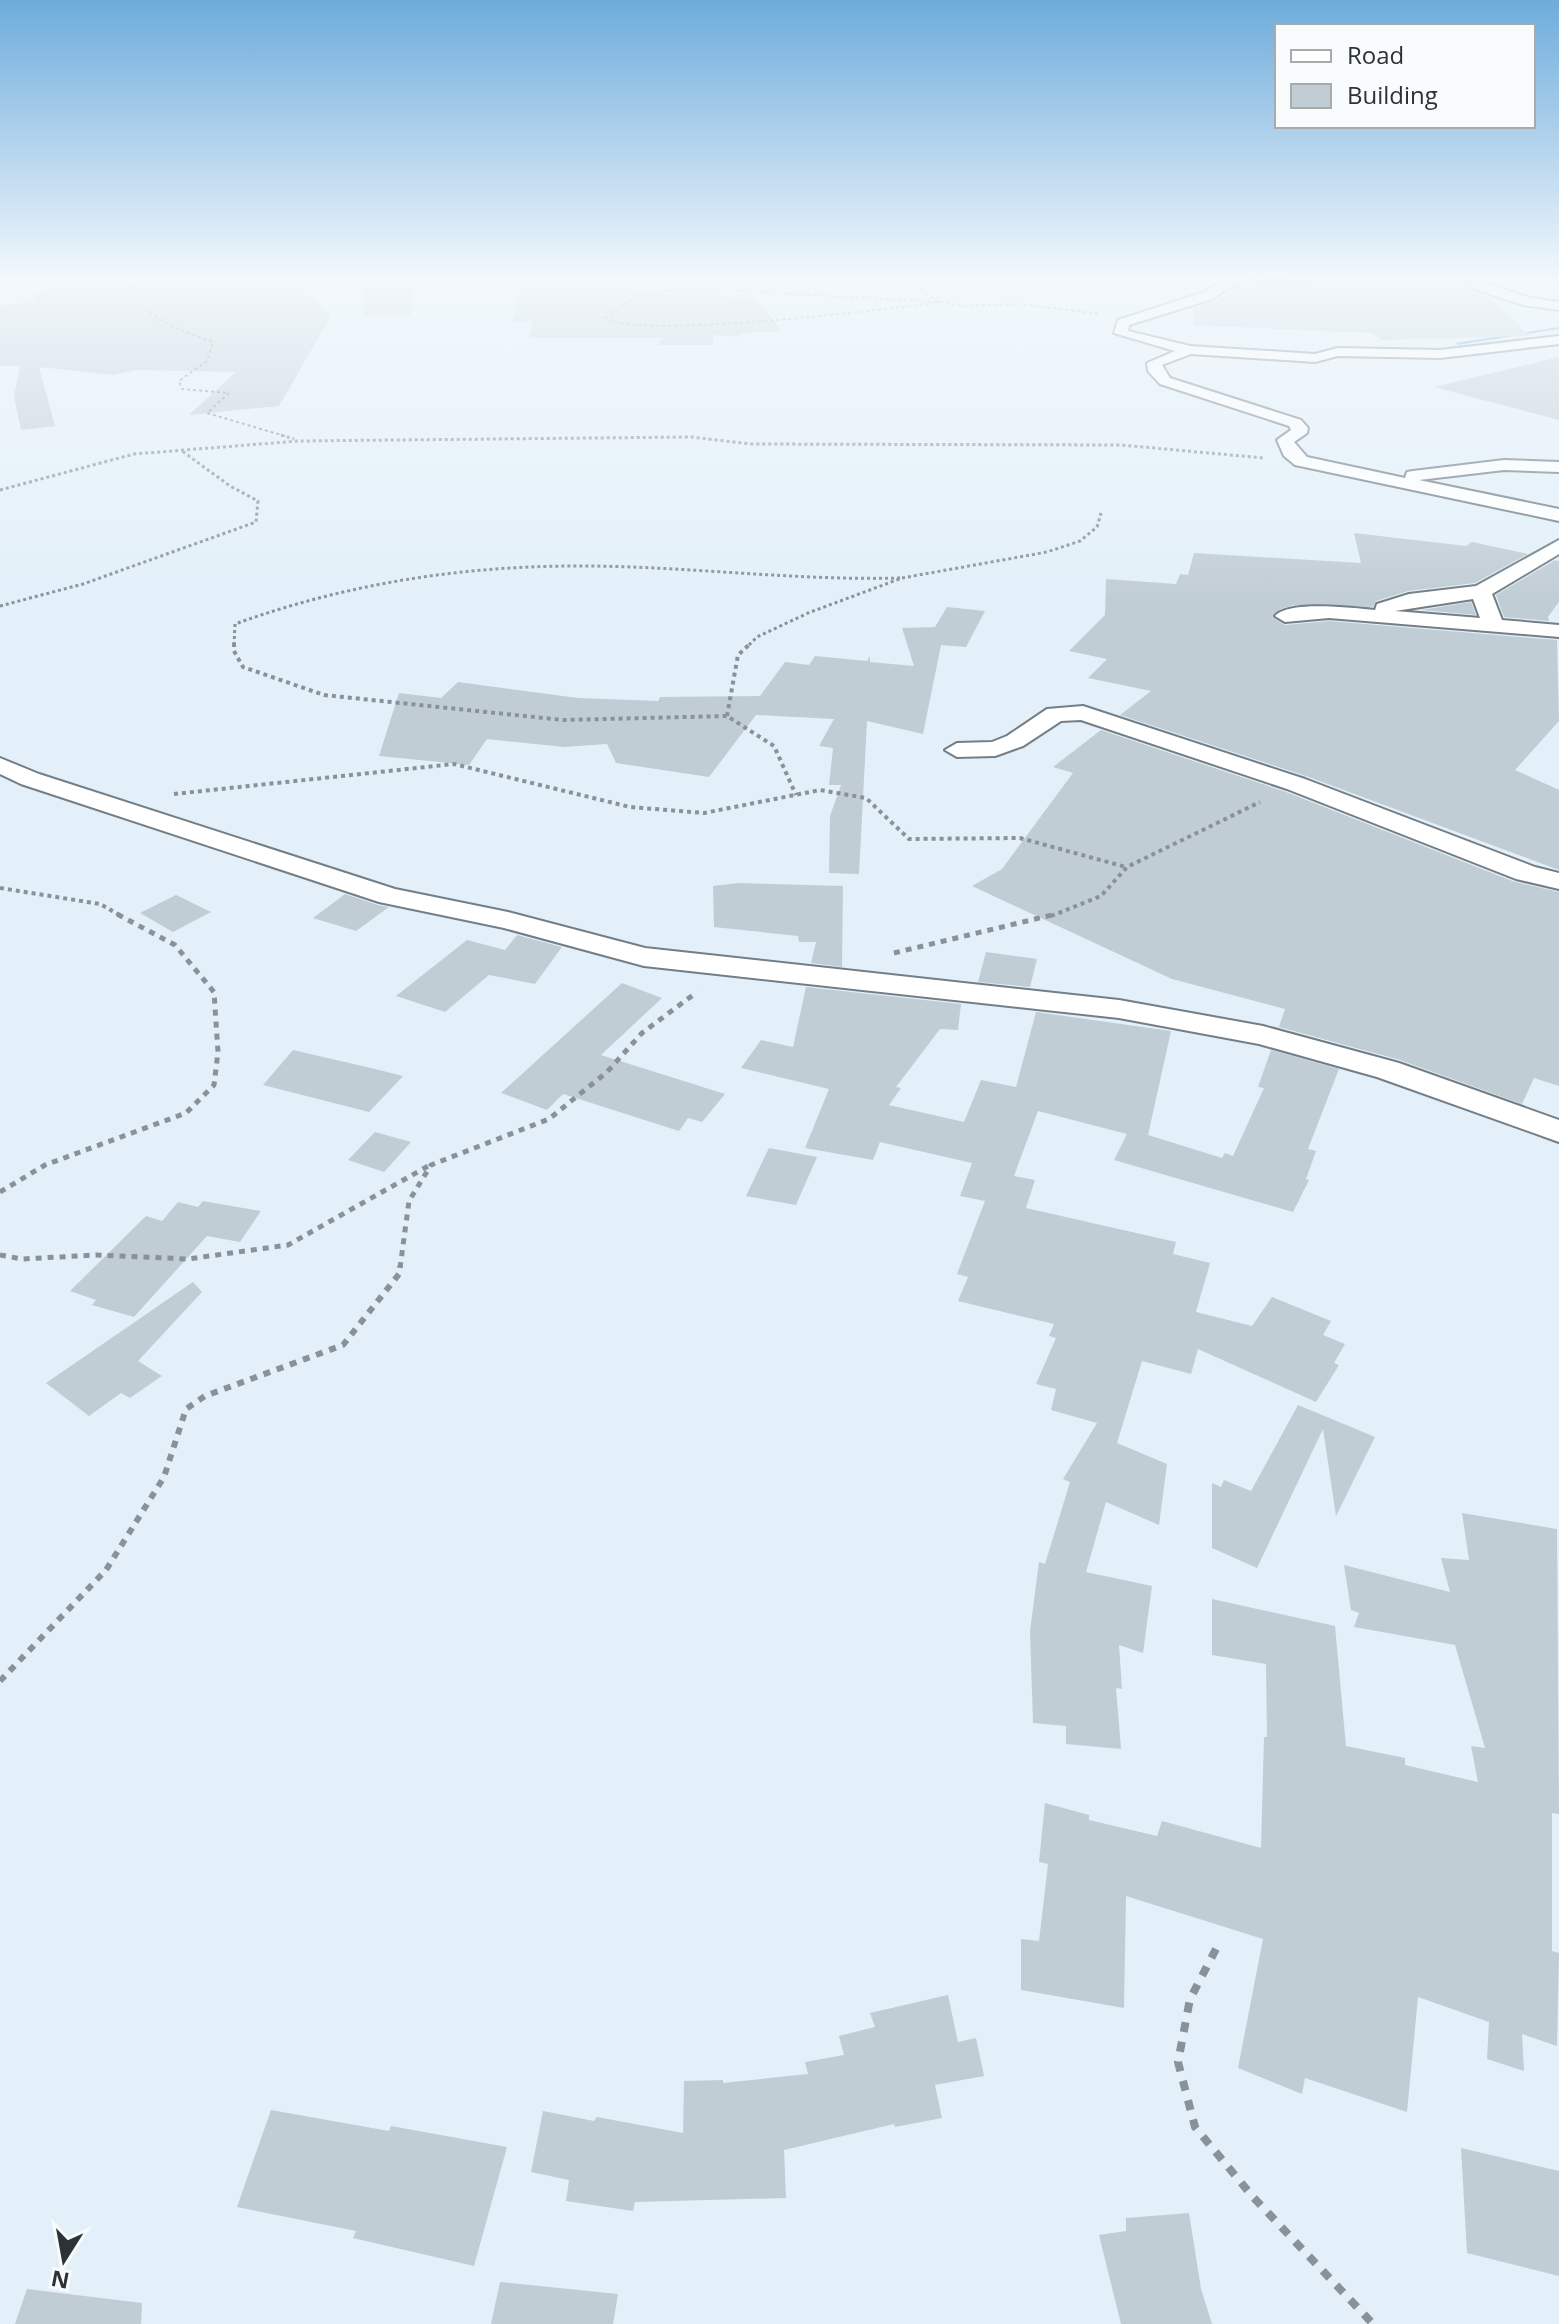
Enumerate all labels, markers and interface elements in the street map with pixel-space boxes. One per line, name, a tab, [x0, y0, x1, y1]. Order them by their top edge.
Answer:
legend	[1275, 24, 1535, 128]
text: Road	[1347, 38, 1404, 71]
text: Building	[1347, 78, 1438, 111]
north arrow	[24, 2220, 104, 2300]
text: N	[48, 2264, 72, 2297]

